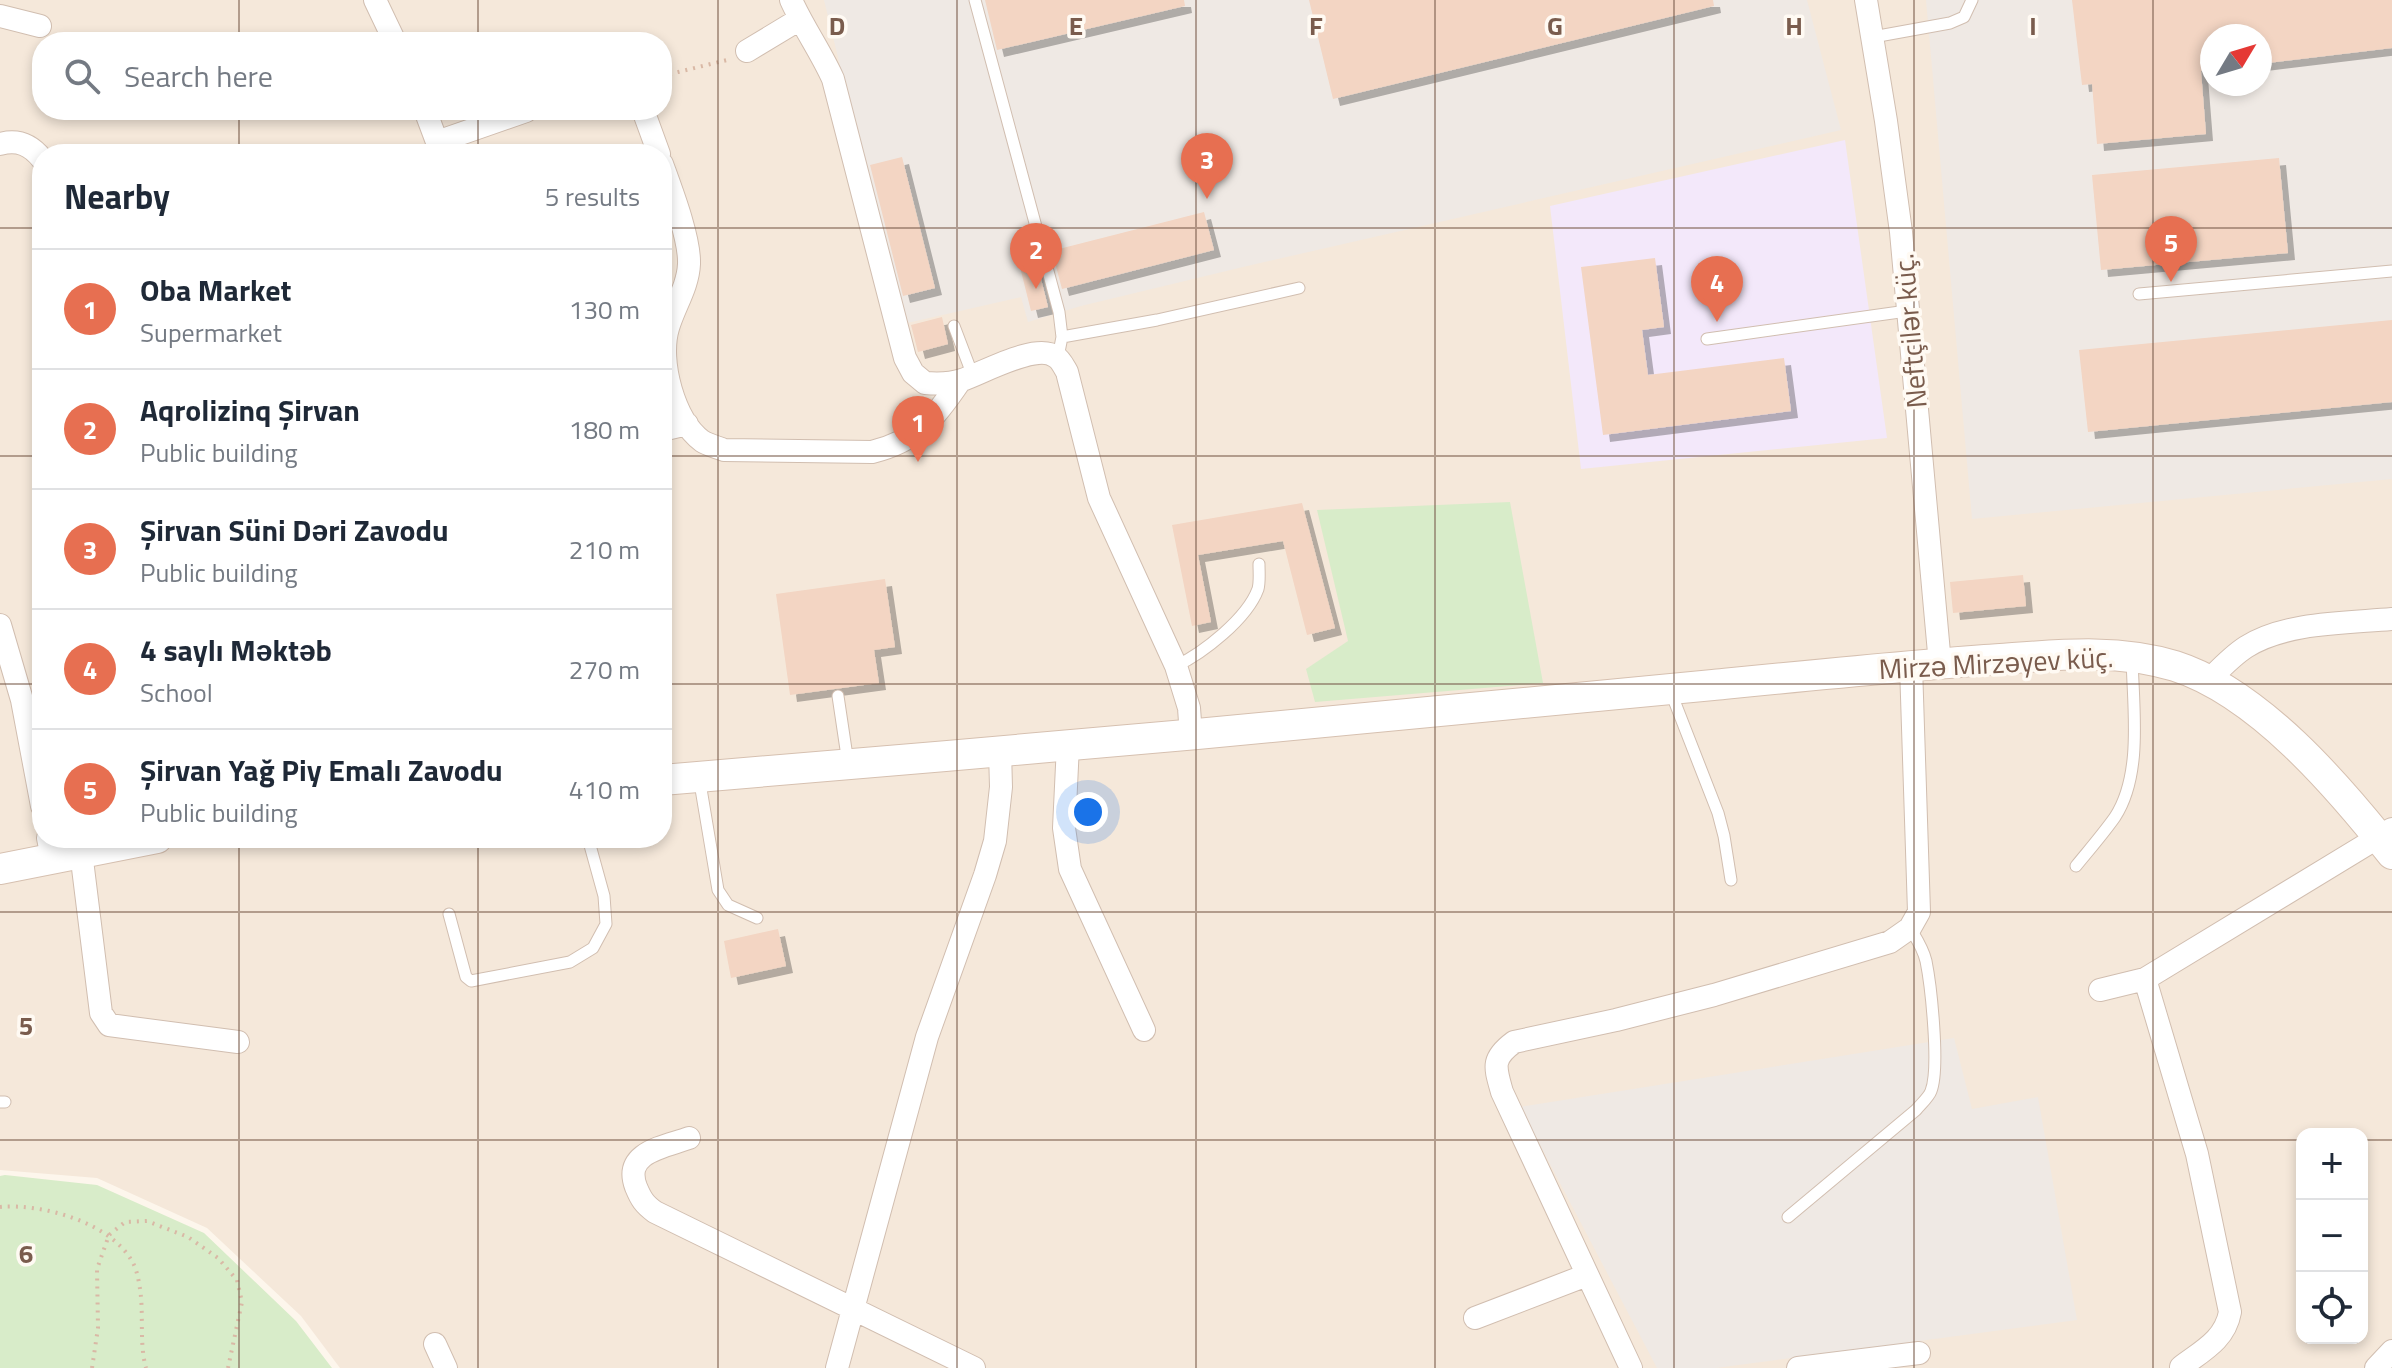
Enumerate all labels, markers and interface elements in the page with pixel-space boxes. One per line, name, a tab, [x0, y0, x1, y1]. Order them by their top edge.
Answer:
text: D	[829, 6, 845, 45]
text: E	[1069, 6, 1083, 45]
text: F	[1309, 6, 1323, 45]
text: G	[1547, 6, 1563, 45]
text: H	[1785, 6, 1803, 45]
text: I	[2029, 6, 2037, 45]
north arrow	[2200, 24, 2272, 96]
search box	[32, 32, 672, 120]
text: Search here	[124, 53, 273, 99]
icon: search	[60, 54, 104, 98]
pin: 3	[1181, 133, 1233, 199]
text: Nearby	[64, 170, 170, 222]
text: 5 results	[545, 177, 640, 216]
pin: 5	[2145, 216, 2197, 282]
pin: 2	[1010, 223, 1062, 289]
street label: Neftçilər küç.	[1881, 252, 1938, 410]
pin: 4	[1691, 256, 1743, 322]
text: Oba Market	[140, 267, 291, 313]
text: 1	[83, 290, 97, 329]
text: 130 m	[569, 290, 640, 329]
text: Supermarket	[140, 313, 282, 352]
text: Aqrolizinq Şirvan	[140, 387, 360, 433]
pin: 1	[892, 396, 944, 462]
text: 2	[83, 410, 97, 449]
text: 180 m	[569, 410, 640, 449]
text: Public building	[140, 433, 298, 472]
text: Şirvan Süni Dəri Zavodu	[140, 507, 449, 553]
text: 3	[83, 530, 97, 569]
text: 210 m	[569, 530, 640, 569]
text: Public building	[140, 553, 298, 592]
text: 4 saylı Məktəb	[140, 627, 332, 673]
street label: Mirzə Mirzəyev küç.	[1878, 635, 2114, 690]
text: 4	[83, 650, 97, 689]
text: 270 m	[569, 650, 640, 689]
text: School	[140, 673, 213, 712]
text: Şirvan Yağ Piy Emalı Zavodu	[140, 747, 503, 793]
text: 5	[83, 770, 97, 809]
text: 410 m	[569, 770, 640, 809]
your location	[1068, 792, 1108, 832]
text: Public building	[140, 793, 298, 832]
text: 5	[19, 1006, 33, 1045]
map controls	[2296, 1128, 2368, 1344]
button: +	[2296, 1128, 2368, 1200]
button: −	[2296, 1200, 2368, 1272]
text: 6	[19, 1234, 33, 1273]
button: locate	[2296, 1272, 2368, 1344]

